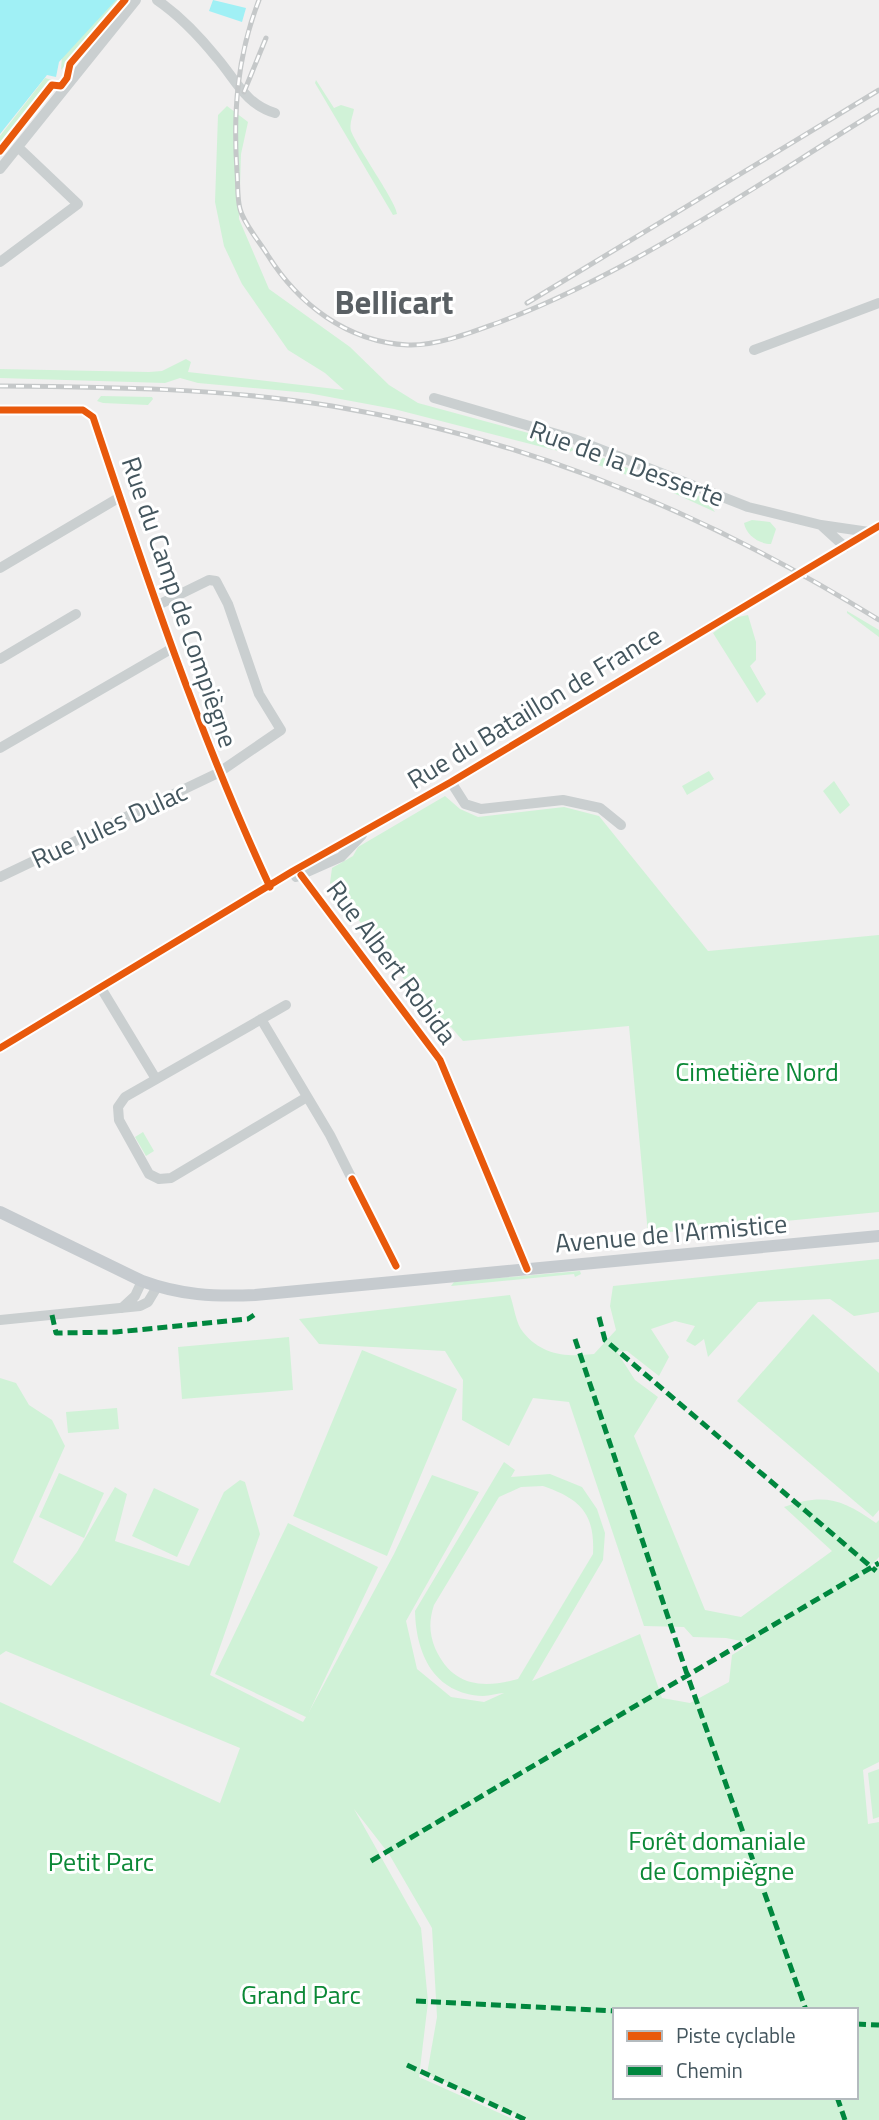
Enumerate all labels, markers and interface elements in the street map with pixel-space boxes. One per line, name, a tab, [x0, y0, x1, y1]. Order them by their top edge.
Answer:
district label: Bellicart	[334, 277, 454, 327]
street label: Rue de la Desserte	[524, 410, 730, 516]
street label: Rue du Camp de Compiègne	[112, 451, 248, 753]
street label: Rue du Bataillon de France	[400, 616, 668, 798]
street label: Rue Jules Dulac	[25, 772, 193, 878]
street label: Rue Albert Robida	[317, 872, 467, 1052]
park label: Cimetière Nord	[675, 1052, 839, 1091]
street label: Avenue de l'Armistice	[553, 1203, 789, 1263]
park label: Forêt domaniale de Compiègne	[628, 1821, 806, 1890]
park label: Petit Parc	[48, 1842, 154, 1881]
park label: Grand Parc	[241, 1975, 361, 2014]
legend	[613, 2008, 858, 2099]
text: Piste cyclable	[676, 2019, 796, 2051]
text: Chemin	[676, 2054, 743, 2086]

